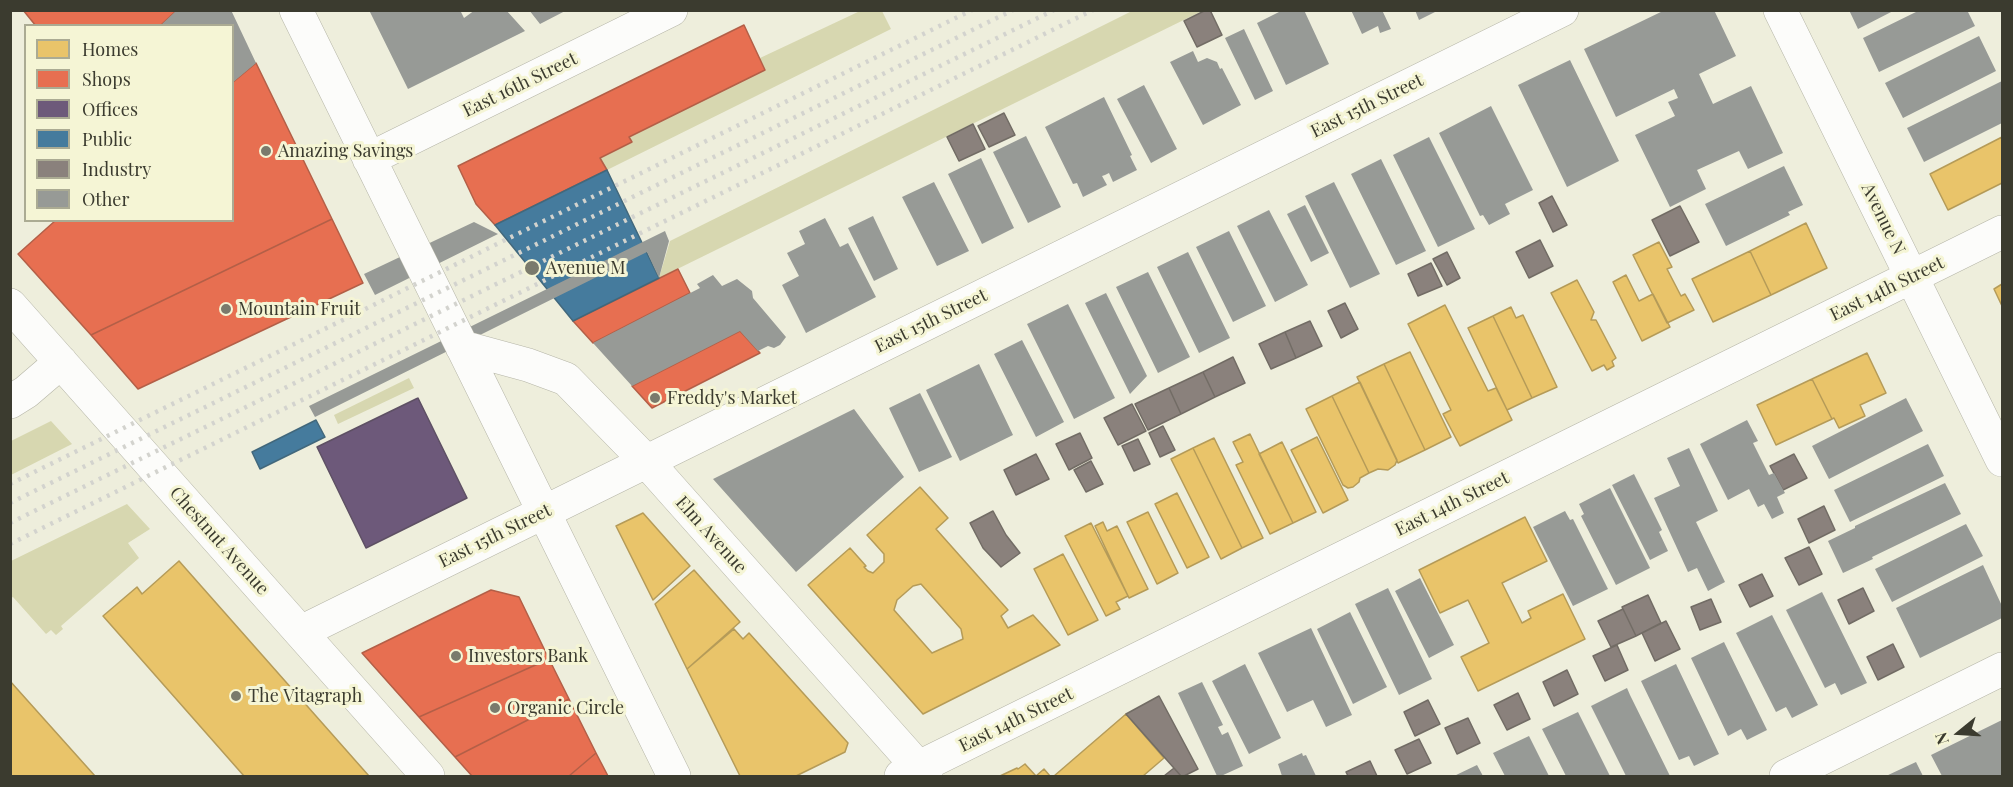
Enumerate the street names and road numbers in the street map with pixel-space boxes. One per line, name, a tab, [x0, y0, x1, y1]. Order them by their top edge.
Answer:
street label: East 16th Street	[459, 48, 581, 122]
street label: East 15th Street	[1307, 69, 1427, 143]
street label: Avenue N	[1857, 180, 1909, 258]
street label: East 14th Street	[1826, 252, 1948, 326]
street label: East 15th Street	[871, 284, 991, 358]
street label: East 14th Street	[1391, 467, 1513, 541]
street label: Chestnut Avenue	[165, 483, 273, 599]
street label: Elm Avenue	[671, 492, 751, 578]
street label: East 15th Street	[435, 499, 555, 573]
street label: East 14th Street	[955, 683, 1077, 757]

